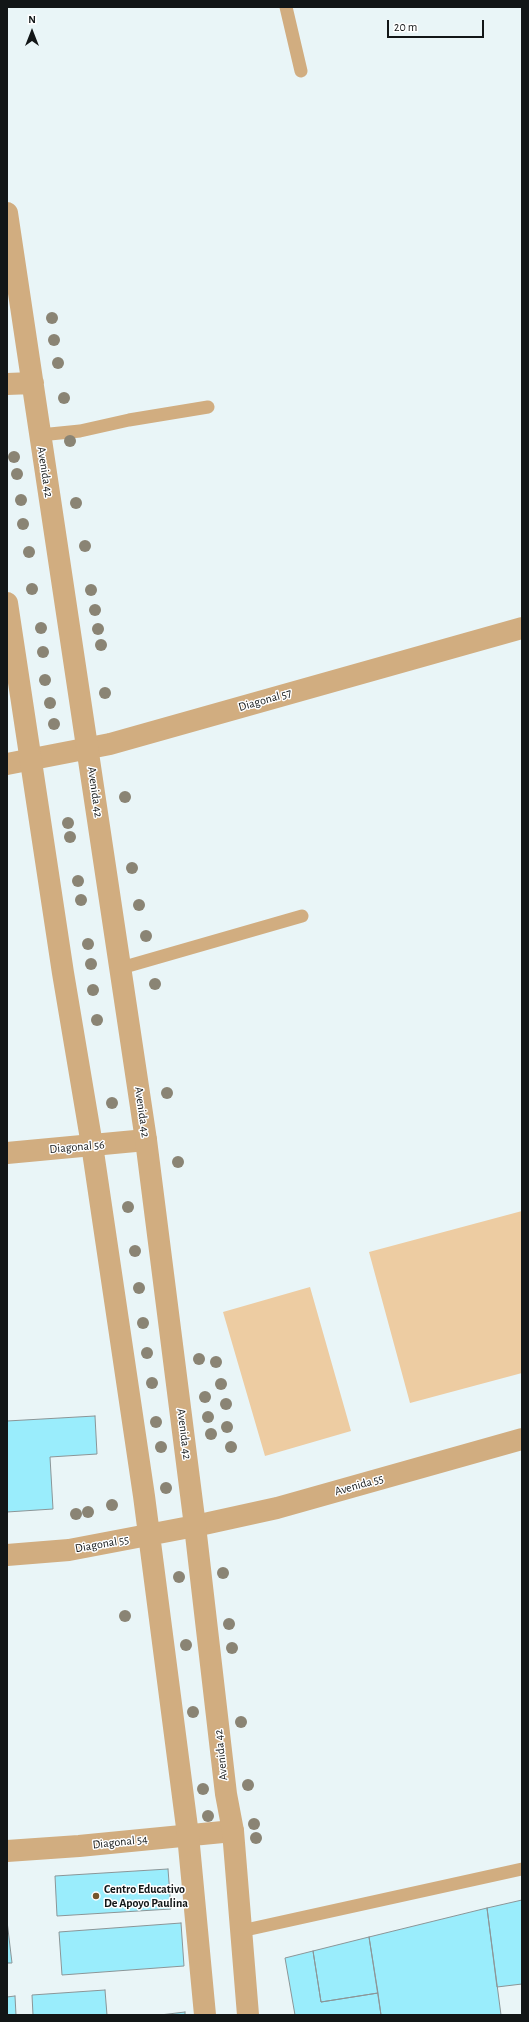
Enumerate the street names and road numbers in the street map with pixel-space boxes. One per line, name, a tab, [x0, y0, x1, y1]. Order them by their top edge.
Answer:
street label: Avenida 42	[34, 446, 56, 498]
street label: Diagonal 57	[237, 686, 293, 714]
street label: Avenida 42	[84, 766, 106, 818]
street label: Avenida 42	[131, 1086, 153, 1138]
street label: Diagonal 56	[49, 1137, 105, 1157]
street label: Avenida 42	[174, 1408, 194, 1460]
street label: Avenida 55	[333, 1471, 385, 1499]
street label: Diagonal 55	[74, 1532, 130, 1556]
street label: Avenida 42	[211, 1729, 231, 1781]
street label: Diagonal 54	[92, 1832, 148, 1852]

